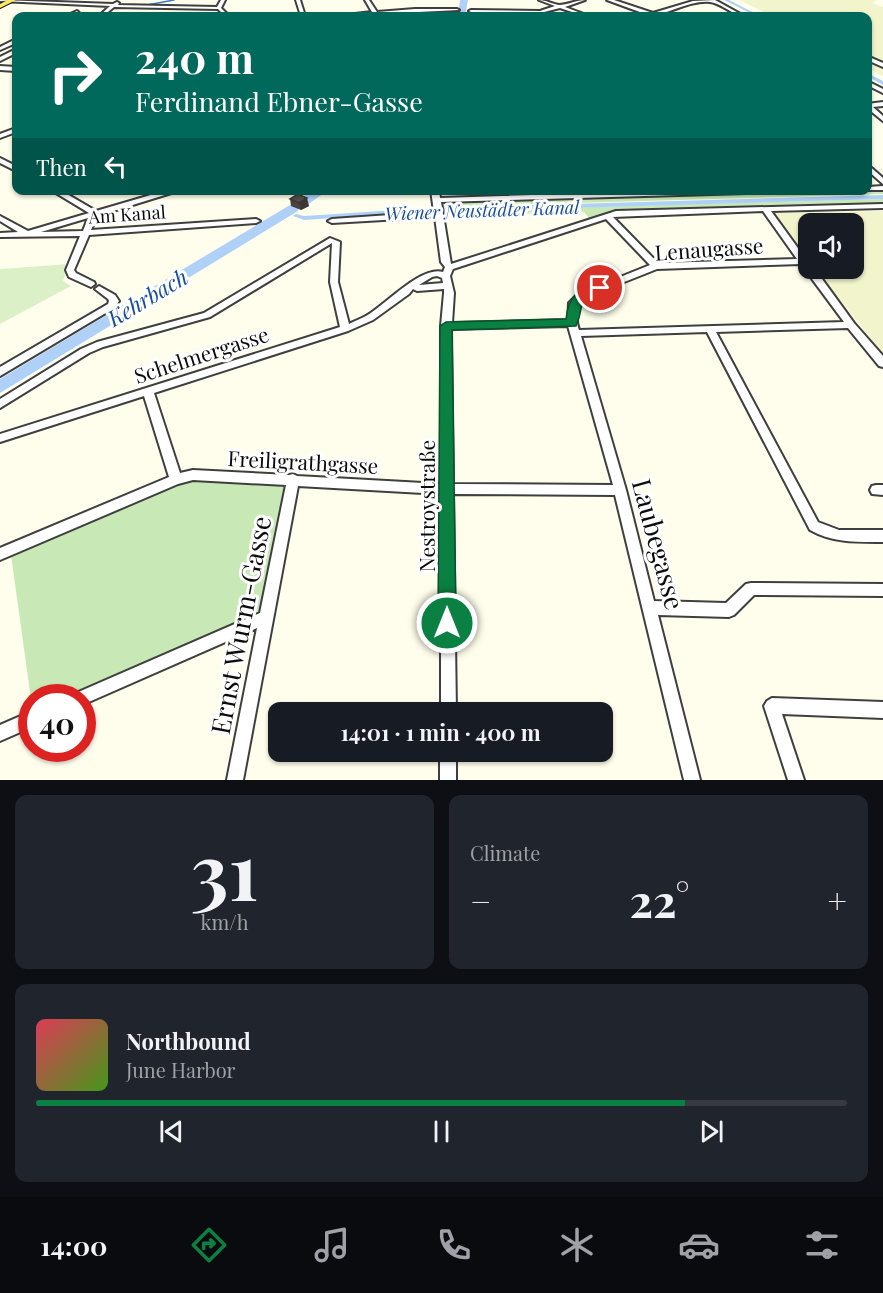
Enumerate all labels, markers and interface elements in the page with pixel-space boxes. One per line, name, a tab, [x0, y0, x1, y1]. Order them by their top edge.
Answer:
text: 240 m	[135, 29, 254, 85]
icon: right	[36, 36, 114, 114]
text: Ferdinand Ebner-Gasse	[135, 83, 423, 119]
icon: left	[99, 150, 132, 183]
text: Then	[36, 152, 87, 182]
water label: Wiener Neustädter Kanal	[384, 195, 581, 225]
street label: Am Kanal	[87, 199, 166, 229]
map controls	[798, 213, 864, 279]
button: sound	[798, 213, 864, 279]
street label: Lenaugasse	[654, 230, 764, 266]
water label: Kehrbach	[100, 261, 193, 333]
pin	[574, 262, 625, 313]
icon: arrive	[583, 271, 616, 304]
street label: Schelmergasse	[130, 319, 272, 389]
street label: Nestroystraße	[412, 440, 440, 572]
street label: Freiligrathgasse	[227, 443, 379, 479]
street label: Laubegasse	[625, 475, 693, 613]
street label: Ernst Wurm-Gasse	[202, 513, 278, 737]
position arrow	[415, 591, 479, 655]
speed limit sign: 40	[18, 684, 96, 762]
text: 14:01 · 1 min · 400 m	[340, 717, 541, 747]
text: 31	[191, 817, 258, 921]
text: Climate	[470, 839, 540, 866]
text: 22°	[630, 869, 689, 929]
text: −	[470, 878, 491, 922]
text: +	[828, 878, 847, 922]
text: km/h	[201, 908, 248, 935]
text: Northbound	[126, 1026, 251, 1056]
text: June Harbor	[126, 1056, 236, 1083]
icon: previous	[155, 1115, 188, 1148]
icon: pause	[425, 1115, 458, 1148]
icon: next	[695, 1115, 728, 1148]
icon: directions	[188, 1224, 230, 1266]
icon: music	[311, 1224, 353, 1266]
icon: phone	[433, 1224, 475, 1266]
icon: climate	[556, 1224, 598, 1266]
icon: car	[678, 1224, 720, 1266]
icon: filters	[801, 1224, 843, 1266]
text: 14:00	[40, 1227, 108, 1263]

